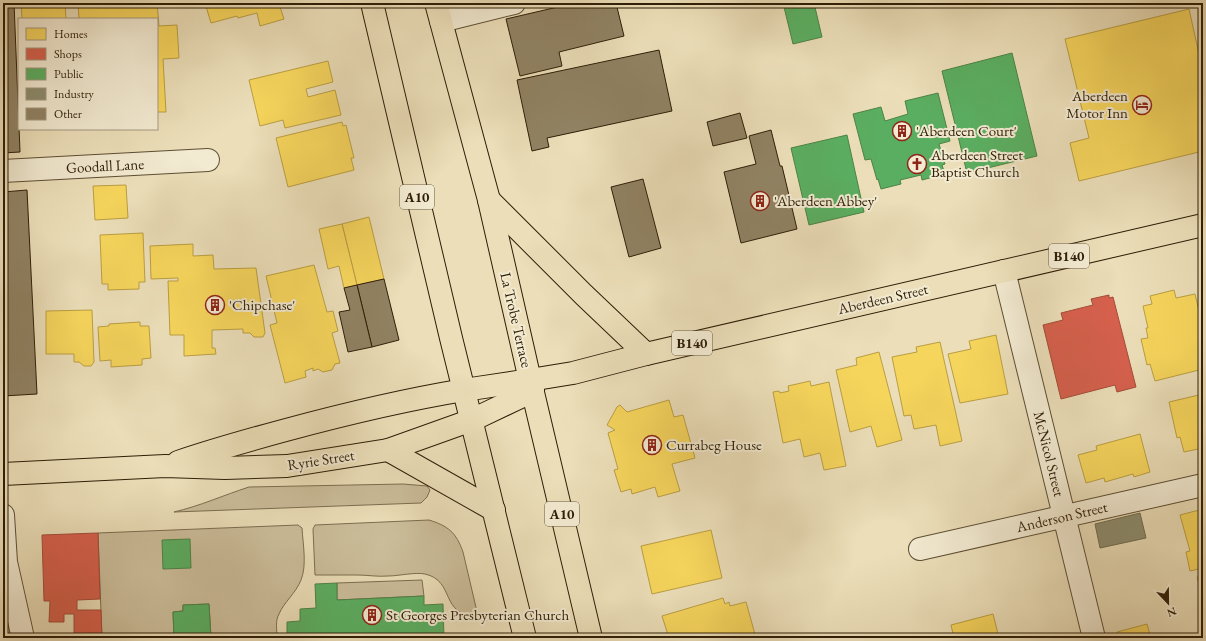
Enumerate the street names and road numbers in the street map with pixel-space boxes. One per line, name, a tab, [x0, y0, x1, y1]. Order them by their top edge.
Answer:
street label: Goodall Lane	[65, 154, 145, 177]
road number: A10	[400, 185, 434, 209]
road number: B140	[1049, 244, 1089, 268]
street label: La Trobe Terrace	[496, 270, 537, 370]
street label: Aberdeen Street	[835, 279, 930, 318]
road number: B140	[672, 331, 712, 355]
street label: McNicol Street	[1030, 409, 1069, 499]
street label: Ryrie Street	[286, 445, 356, 474]
street label: Anderson Street	[1014, 497, 1110, 536]
road number: A10	[545, 502, 579, 526]

